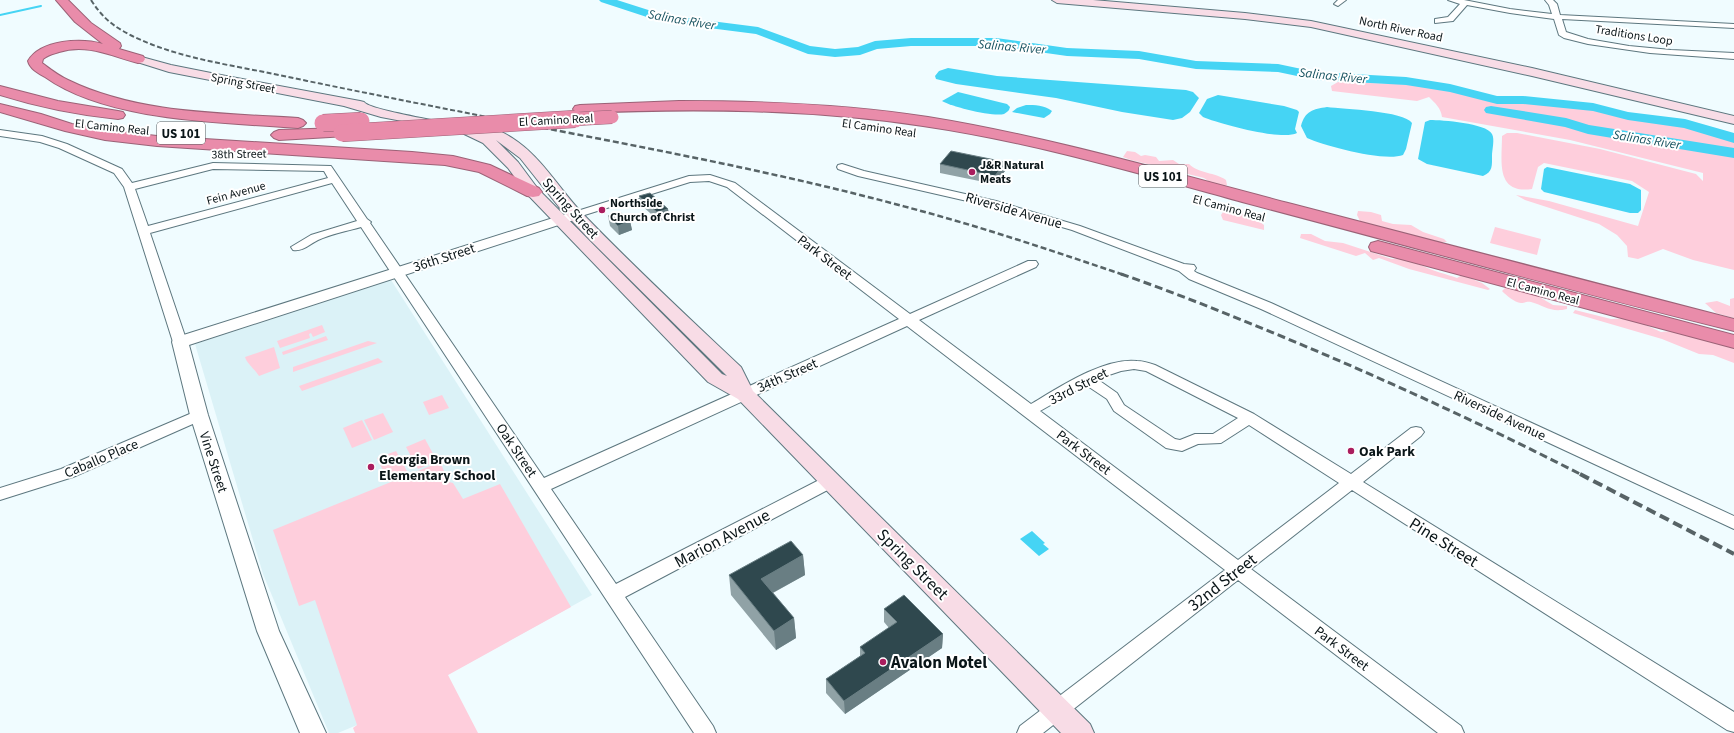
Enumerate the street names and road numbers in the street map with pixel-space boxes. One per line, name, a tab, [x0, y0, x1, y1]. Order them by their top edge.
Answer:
street label: North River Road	[1358, 12, 1444, 47]
street label: Traditions Loop	[1594, 21, 1674, 50]
street label: Spring Street	[209, 69, 277, 98]
street label: El Camino Real	[518, 110, 594, 131]
street label: El Camino Real	[74, 115, 150, 140]
street label: El Camino Real	[841, 115, 917, 142]
road number: US 101	[157, 122, 205, 144]
street label: 38th Street	[211, 146, 267, 163]
road number: US 101	[1139, 165, 1187, 187]
street label: Spring Street	[537, 174, 603, 244]
street label: Fein Avenue	[205, 177, 268, 210]
street label: Riverside Avenue	[963, 188, 1064, 234]
street label: El Camino Real	[1191, 191, 1267, 226]
street label: Park Street	[793, 231, 856, 285]
street label: 36th Street	[411, 238, 478, 277]
street label: El Camino Real	[1505, 274, 1581, 309]
street label: 34th Street	[754, 354, 821, 398]
street label: 33rd Street	[1045, 363, 1112, 410]
street label: Riverside Avenue	[1450, 386, 1549, 446]
street label: Oak Street	[491, 420, 542, 482]
street label: Park Street	[1052, 426, 1115, 480]
street label: Vine Street	[194, 429, 232, 496]
street label: Caballo Place	[61, 434, 142, 484]
street label: Marion Avenue	[670, 504, 775, 574]
street label: Pine Street	[1404, 512, 1483, 574]
street label: Spring Street	[871, 524, 954, 606]
street label: 32nd Street	[1183, 548, 1262, 617]
street label: Park Street	[1310, 622, 1373, 676]

